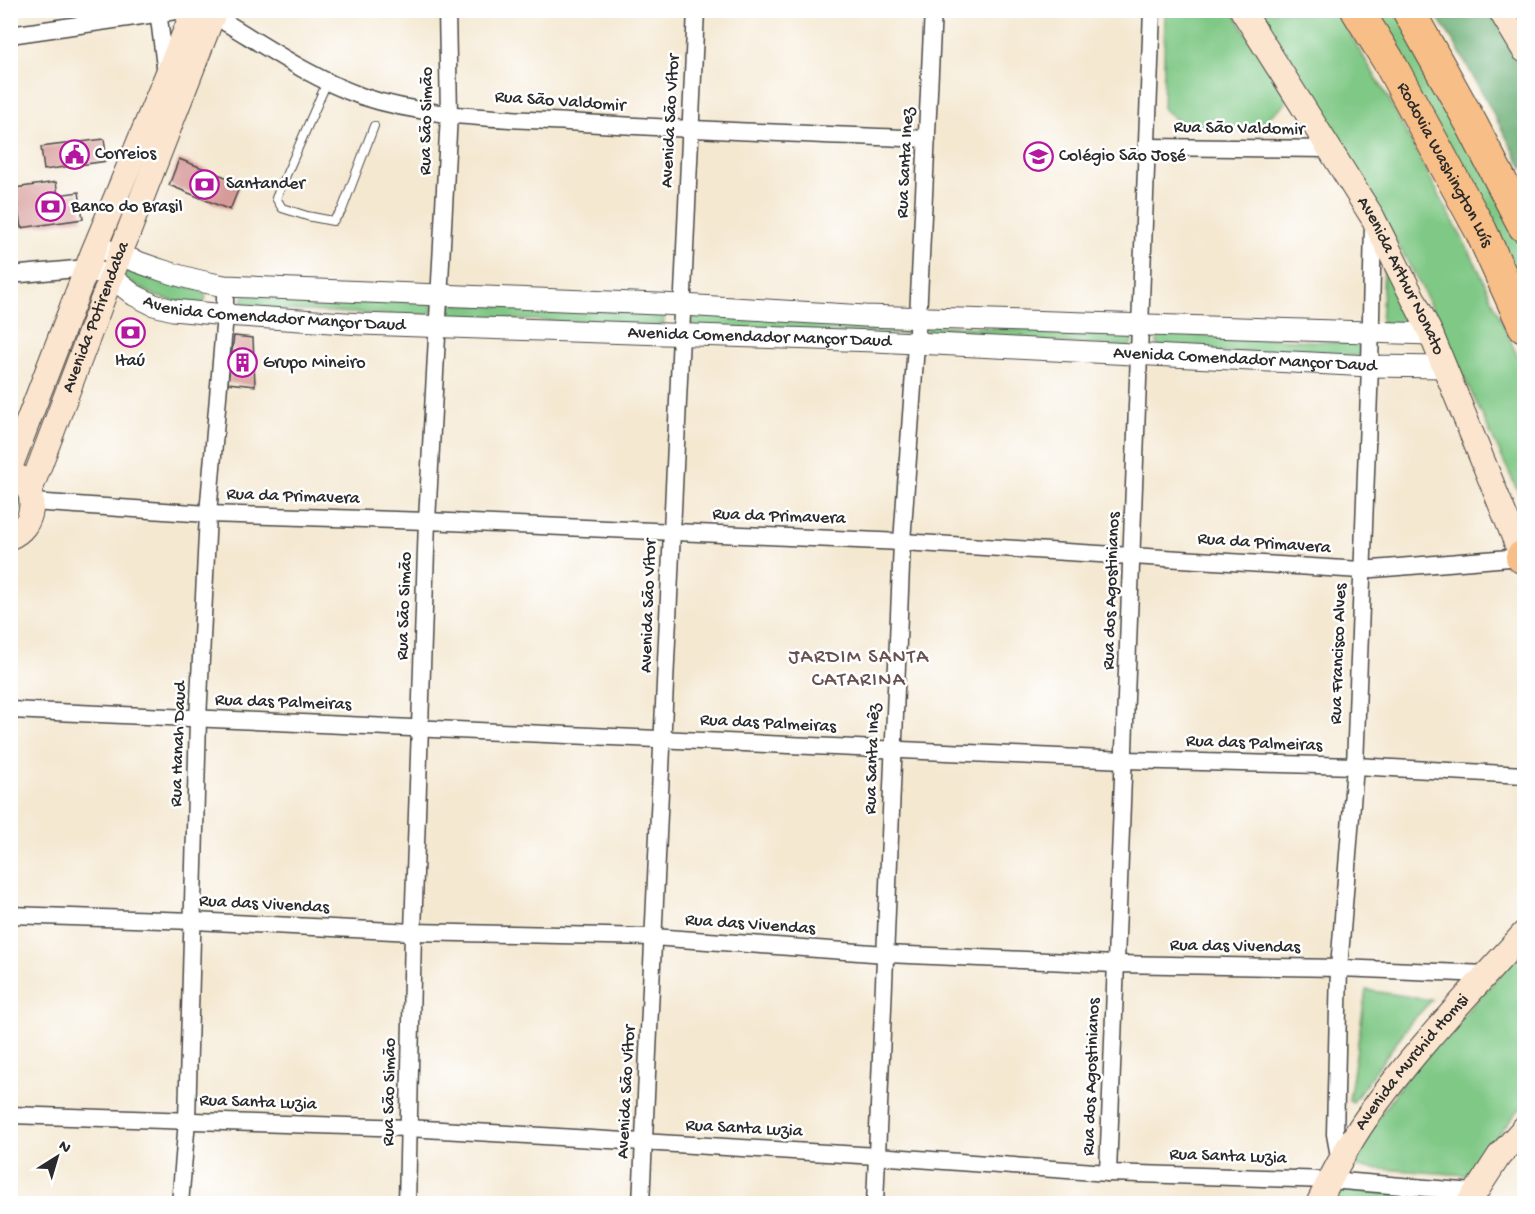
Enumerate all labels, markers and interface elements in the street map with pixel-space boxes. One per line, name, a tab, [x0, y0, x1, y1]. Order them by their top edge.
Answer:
street label: Avenida São Vítor	[657, 52, 685, 188]
street label: Rua São Simão	[416, 67, 438, 175]
street label: Rodovia Washington Luís	[1392, 79, 1498, 252]
street label: Rua São Valdomir	[494, 87, 628, 117]
street label: Rua Santa Inez	[893, 106, 919, 219]
street label: Rua São Valdomir	[1173, 117, 1306, 141]
public building icon: Correios	[58, 138, 90, 170]
school or university icon: Colégio São José	[1022, 140, 1054, 172]
place label: Correios	[95, 144, 157, 165]
place label: Colégio São José	[1059, 146, 1187, 167]
bank icon: Santander	[189, 168, 221, 200]
place label: Santander	[226, 174, 307, 195]
bank icon: Banco do Brasil	[34, 191, 66, 223]
street label: Avenida Arthur Nonato	[1352, 193, 1449, 358]
place label: Banco do Brasil	[70, 197, 183, 218]
street label: Avenida Potirendaba	[58, 238, 135, 396]
street label: Avenida Comendador Mançor Daud	[139, 291, 407, 336]
bank icon: Itaú	[114, 316, 146, 348]
street label: Avenida Comendador Mançor Daud	[627, 322, 893, 352]
street label: Avenida Comendador Mançor Daud	[1113, 343, 1378, 377]
building icon: Grupo Mineiro	[226, 347, 258, 379]
place label: Itaú	[115, 351, 146, 372]
place label: Grupo Mineiro	[263, 353, 366, 374]
street label: Rua da Primavera	[226, 484, 361, 510]
street label: Rua da Primavera	[712, 504, 847, 530]
street label: Rua dos Agostinianos	[1099, 510, 1125, 670]
street label: Rua da Primavera	[1197, 529, 1332, 559]
street label: Avenida São Vítor	[636, 537, 662, 673]
street label: Rua São Simão	[393, 551, 417, 661]
street label: Rua Francisco Alves	[1326, 582, 1352, 725]
district label: JARDIM SANTA CATARINA	[789, 647, 929, 693]
street label: Rua Hanah Daud	[166, 679, 192, 807]
street label: Rua das Palmeiras	[214, 690, 353, 716]
street label: Rua Santa Inêz	[861, 702, 885, 815]
street label: Rua das Palmeiras	[699, 710, 838, 738]
street label: Rua das Palmeiras	[1185, 731, 1324, 757]
street label: Rua das Vivendas	[198, 891, 331, 919]
street label: Rua das Vivendas	[684, 910, 817, 940]
street label: Rua das Vivendas	[1170, 935, 1302, 959]
street label: Avenida Murchid Homsi	[1351, 989, 1474, 1134]
street label: Rua dos Agostinianos	[1079, 996, 1105, 1156]
street label: Avenida São Vítor	[613, 1023, 641, 1159]
street label: Rua São Simão	[379, 1038, 401, 1146]
street label: Rua Santa Luzia	[199, 1090, 318, 1116]
street label: Rua Santa Luzia	[685, 1115, 804, 1143]
north arrow	[27, 1127, 87, 1187]
text: N	[54, 1137, 74, 1159]
street label: Rua Santa Luzia	[1169, 1144, 1288, 1170]

